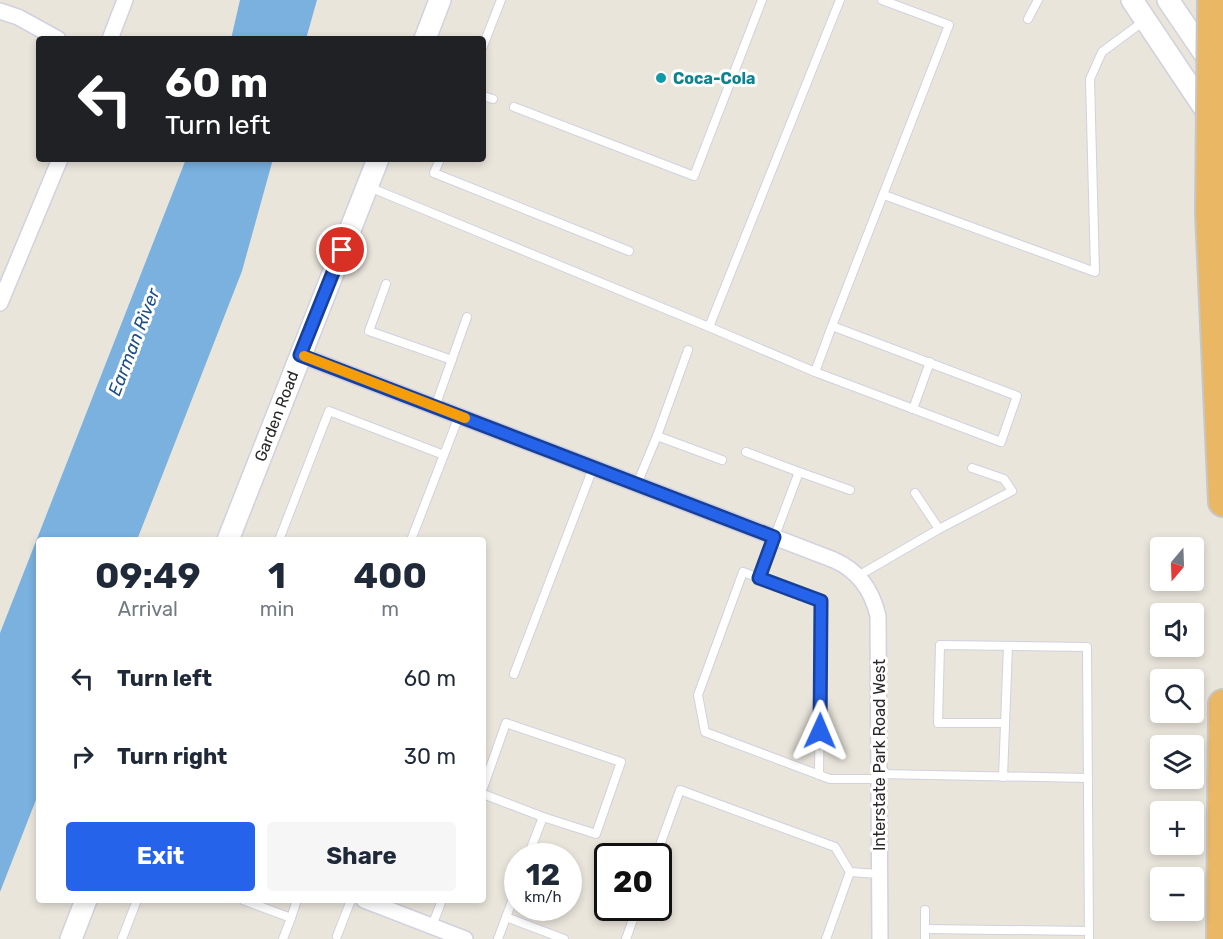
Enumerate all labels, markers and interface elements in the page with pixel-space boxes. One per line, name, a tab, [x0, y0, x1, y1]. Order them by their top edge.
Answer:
text: 60 m	[165, 58, 268, 108]
icon: left	[66, 60, 144, 138]
place label: Coca-Cola	[673, 69, 756, 88]
marker: Coca-Cola	[654, 71, 668, 85]
text: Turn left	[165, 109, 270, 141]
pin	[316, 224, 367, 275]
icon: arrive	[325, 233, 358, 266]
water label: Earman River	[103, 284, 165, 399]
street label: Garden Road	[250, 368, 302, 464]
north arrow	[1150, 537, 1204, 591]
map controls	[1150, 537, 1204, 921]
text: 09:49	[95, 554, 201, 597]
text: 1	[268, 554, 286, 597]
text: 400	[353, 554, 427, 597]
text: Arrival	[118, 597, 178, 621]
text: min	[260, 597, 294, 621]
text: m	[381, 597, 399, 621]
button: sound	[1150, 603, 1204, 657]
street label: Interstate Park Road West	[870, 659, 889, 851]
icon: left	[66, 662, 99, 695]
text: Turn left	[117, 665, 212, 692]
text: 60 m	[404, 665, 456, 692]
button: search	[1150, 669, 1204, 723]
position arrow	[788, 699, 852, 763]
button: layers	[1150, 735, 1204, 789]
icon: right	[66, 740, 99, 773]
text: Turn right	[117, 743, 227, 770]
text: 30 m	[404, 743, 456, 770]
button: +	[1150, 801, 1204, 855]
button: Exit	[66, 822, 255, 891]
button: Share	[267, 822, 456, 891]
speed limit sign: 20	[594, 843, 672, 921]
text: 12	[526, 857, 560, 893]
button: −	[1150, 867, 1204, 921]
text: km/h	[524, 888, 562, 906]

